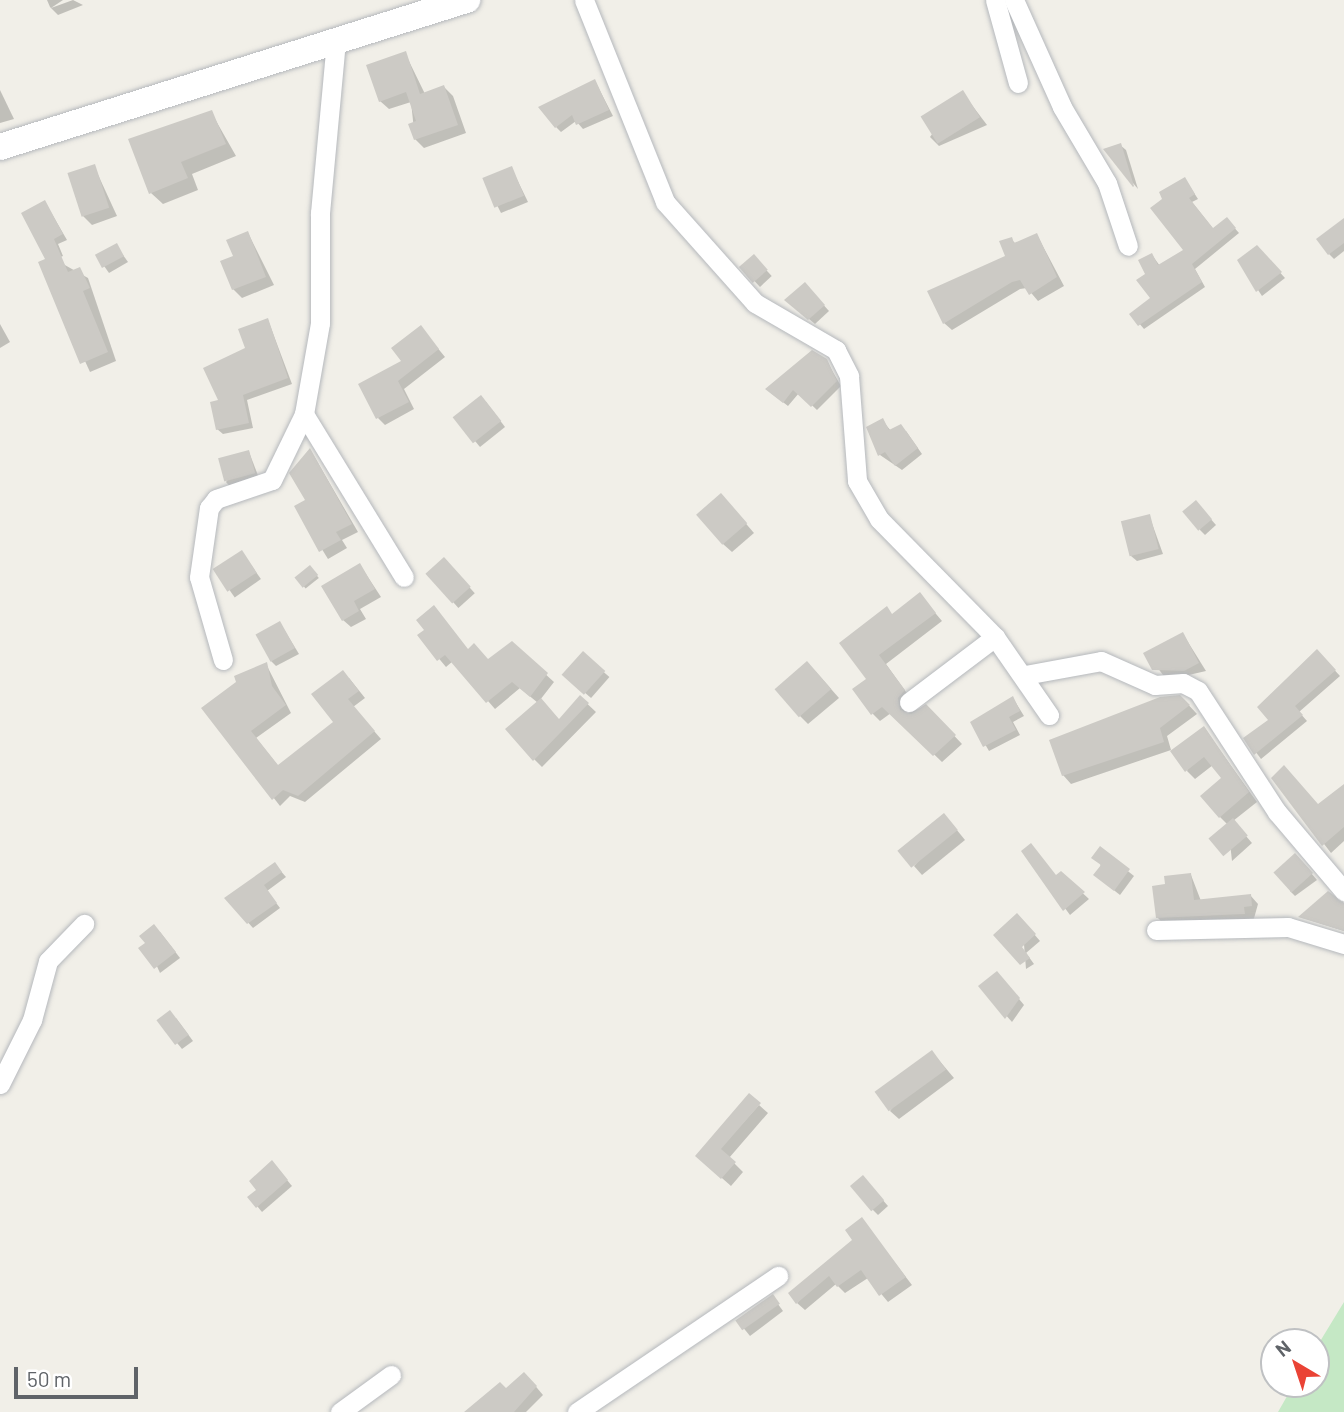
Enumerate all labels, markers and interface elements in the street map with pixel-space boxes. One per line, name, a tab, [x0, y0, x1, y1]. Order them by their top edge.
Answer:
north arrow	[1260, 1328, 1330, 1398]
text: N	[1271, 1335, 1295, 1361]
scale bar	[18, 1352, 142, 1396]
text: 50 m	[27, 1366, 71, 1391]

